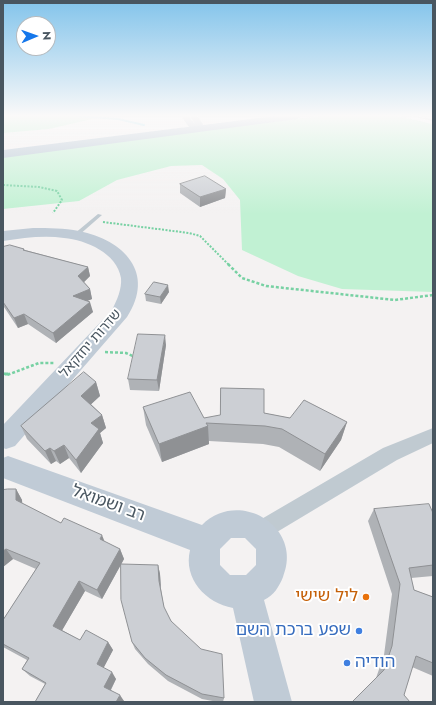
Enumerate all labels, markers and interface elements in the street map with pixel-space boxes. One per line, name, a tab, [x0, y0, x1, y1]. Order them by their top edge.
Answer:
north arrow	[16, 16, 56, 56]
text: N	[39, 31, 55, 40]
street label: שדרות יחזקאל	[57, 306, 125, 382]
street label: רב ושמואל	[69, 481, 147, 527]
place label: ליל שישי	[295, 587, 358, 607]
marker: ליל שישי	[361, 592, 371, 602]
place label: שפע ברכת השם	[235, 621, 351, 641]
marker: שפע ברכת השם	[354, 626, 364, 636]
place label: הודיה	[355, 653, 395, 673]
marker: הודיה	[342, 658, 352, 668]

